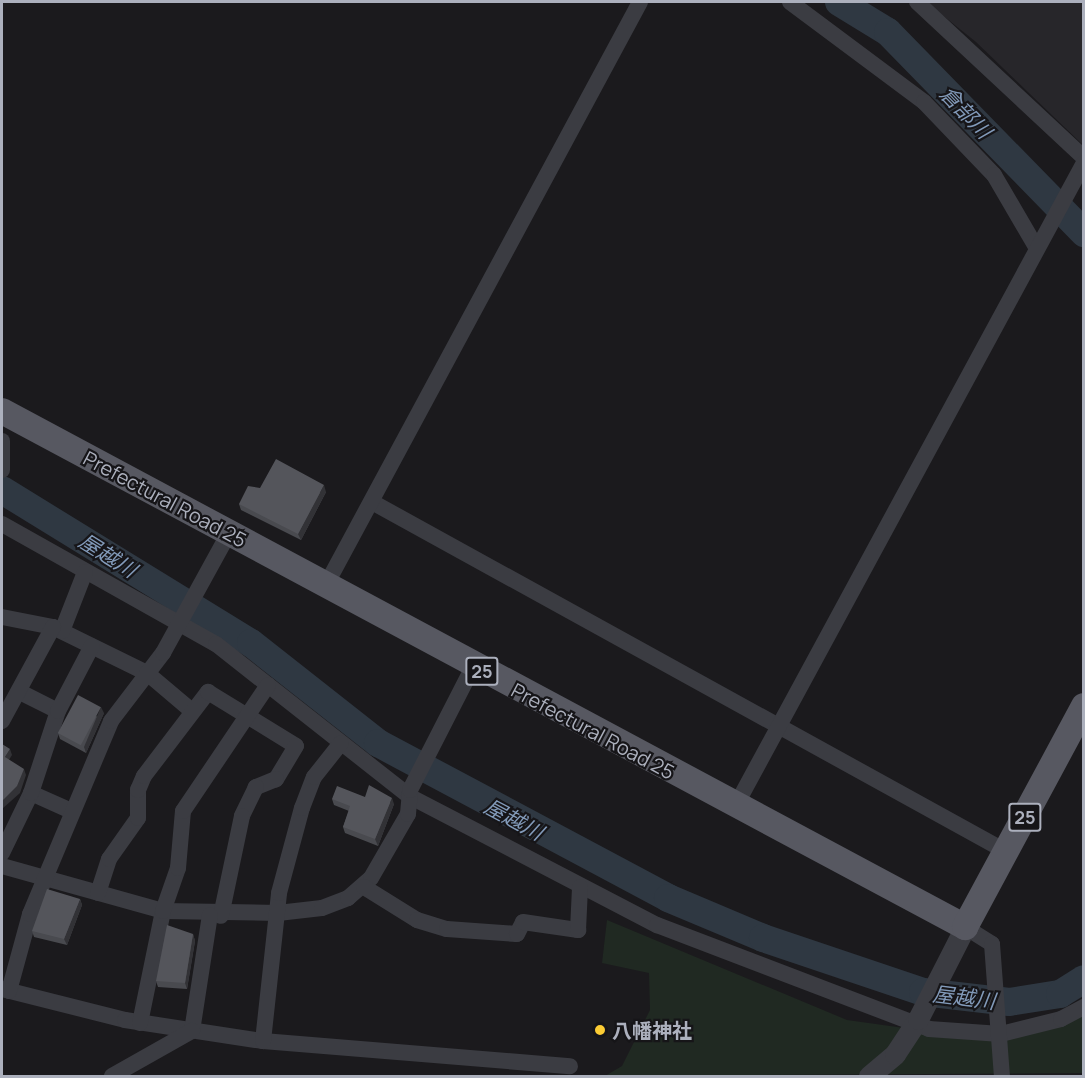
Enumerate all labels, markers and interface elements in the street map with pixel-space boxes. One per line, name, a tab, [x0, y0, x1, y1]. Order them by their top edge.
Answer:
water label: 倉部川	[935, 81, 997, 143]
street label: Prefectural Road 25	[79, 446, 251, 552]
water label: 屋越川	[75, 528, 141, 582]
road number: 25	[464, 656, 500, 686]
street label: Prefectural Road 25	[507, 678, 679, 784]
water label: 屋越川	[480, 793, 548, 845]
road number: 25	[1007, 802, 1043, 832]
water label: 屋越川	[931, 981, 997, 1013]
place label: 八幡神社	[612, 1018, 692, 1042]
marker: 八幡神社	[593, 1023, 607, 1037]

